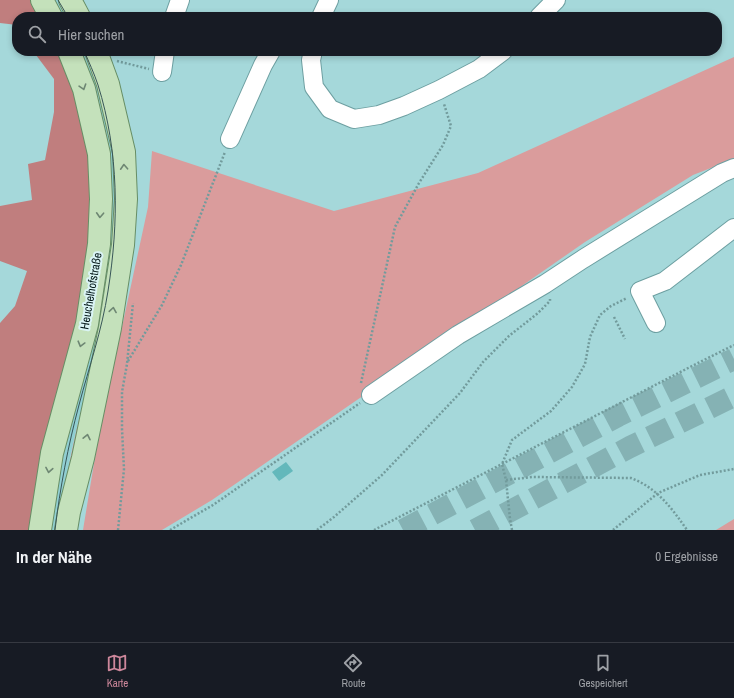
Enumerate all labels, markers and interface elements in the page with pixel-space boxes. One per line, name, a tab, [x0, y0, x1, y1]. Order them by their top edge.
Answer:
search box	[12, 12, 722, 56]
icon: search	[26, 23, 48, 45]
text: Hier suchen	[58, 24, 124, 45]
one-way arrow	[78, 84, 87, 91]
one-way arrow	[120, 164, 129, 170]
one-way arrow	[96, 212, 105, 218]
street label: Heuchelhofstraße	[76, 251, 106, 331]
one-way arrow	[108, 307, 117, 313]
one-way arrow	[77, 340, 86, 347]
one-way arrow	[83, 434, 91, 441]
one-way arrow	[46, 467, 54, 473]
text: In der Nähe	[16, 545, 92, 568]
text: 0 Ergebnisse	[655, 548, 718, 565]
tab: Karte	[106, 652, 128, 690]
tab: Route	[341, 652, 365, 690]
tab: Gespeichert	[578, 652, 628, 690]

